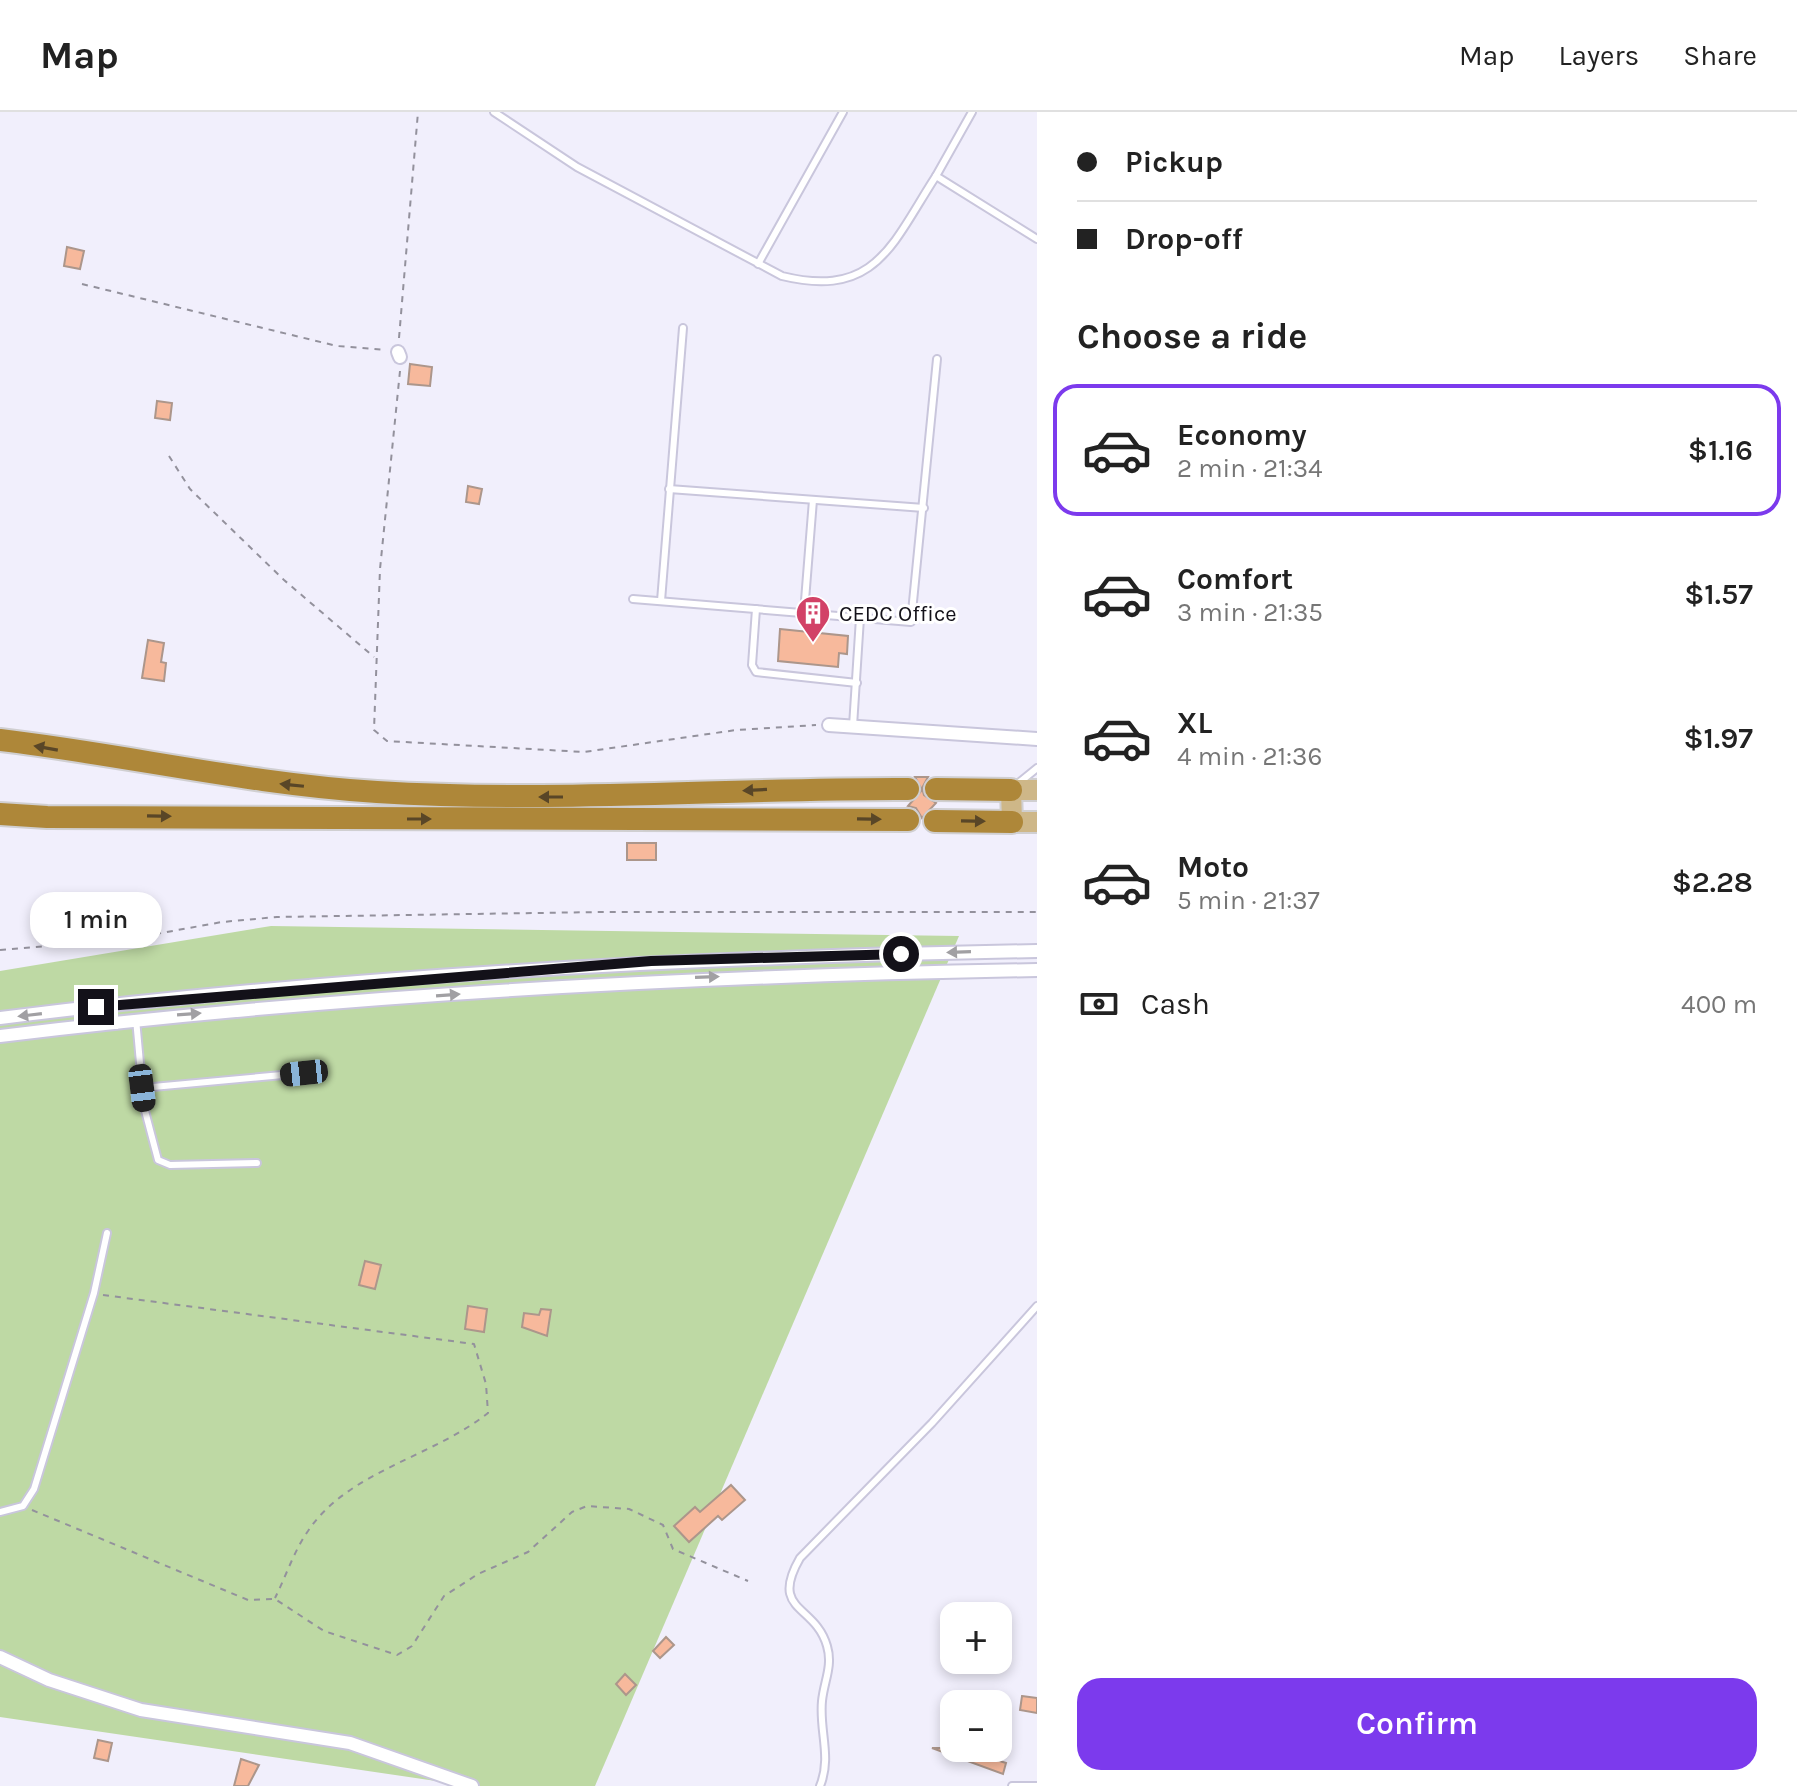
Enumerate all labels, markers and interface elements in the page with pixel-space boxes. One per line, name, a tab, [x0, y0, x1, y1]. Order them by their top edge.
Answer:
text: Map	[40, 33, 119, 78]
text: Map	[1459, 39, 1514, 72]
text: Layers	[1558, 39, 1639, 72]
text: Share	[1683, 39, 1757, 72]
text: Pickup	[1125, 144, 1223, 180]
text: Drop-off	[1125, 221, 1243, 257]
text: Choose a ride	[1077, 315, 1307, 357]
icon: car	[1081, 414, 1153, 486]
text: Economy	[1177, 417, 1307, 453]
text: $1.16	[1688, 432, 1753, 468]
text: 2 min · 21:34	[1177, 453, 1323, 484]
icon: car	[1081, 558, 1153, 630]
text: Comfort	[1177, 561, 1293, 597]
text: $1.57	[1684, 576, 1753, 612]
building icon: CEDC Office	[794, 594, 832, 644]
text: 3 min · 21:35	[1177, 597, 1323, 628]
place label: CEDC Office	[839, 601, 957, 627]
icon: car	[1081, 702, 1153, 774]
text: XL	[1177, 705, 1212, 741]
text: $1.97	[1683, 720, 1753, 756]
one-way arrow	[33, 741, 58, 753]
text: 4 min · 21:36	[1177, 741, 1322, 772]
one-way arrow	[279, 778, 304, 791]
one-way arrow	[742, 784, 767, 797]
one-way arrow	[538, 791, 563, 803]
one-way arrow	[147, 810, 172, 823]
one-way arrow	[407, 813, 432, 825]
one-way arrow	[857, 813, 882, 825]
one-way arrow	[961, 815, 986, 828]
icon: car	[1081, 846, 1153, 918]
text: Moto	[1177, 849, 1249, 885]
text: $2.28	[1672, 864, 1753, 900]
text: 5 min · 21:37	[1177, 885, 1320, 916]
callout: 1 min	[30, 891, 162, 947]
text: 1 min	[64, 904, 128, 935]
route start	[883, 936, 919, 972]
one-way arrow	[946, 946, 971, 959]
one-way arrow	[695, 971, 720, 984]
icon: cash	[1077, 982, 1121, 1026]
text: Cash	[1141, 986, 1210, 1022]
one-way arrow	[436, 988, 461, 1001]
route end	[78, 989, 114, 1025]
text: 400 m	[1681, 989, 1757, 1020]
one-way arrow	[177, 1007, 202, 1020]
one-way arrow	[17, 1008, 42, 1021]
car	[279, 1059, 329, 1087]
car	[127, 1063, 157, 1113]
map controls	[940, 1602, 1012, 1762]
button: +	[940, 1602, 1012, 1674]
button: Confirm	[1077, 1678, 1757, 1770]
button: −	[940, 1690, 1012, 1762]

